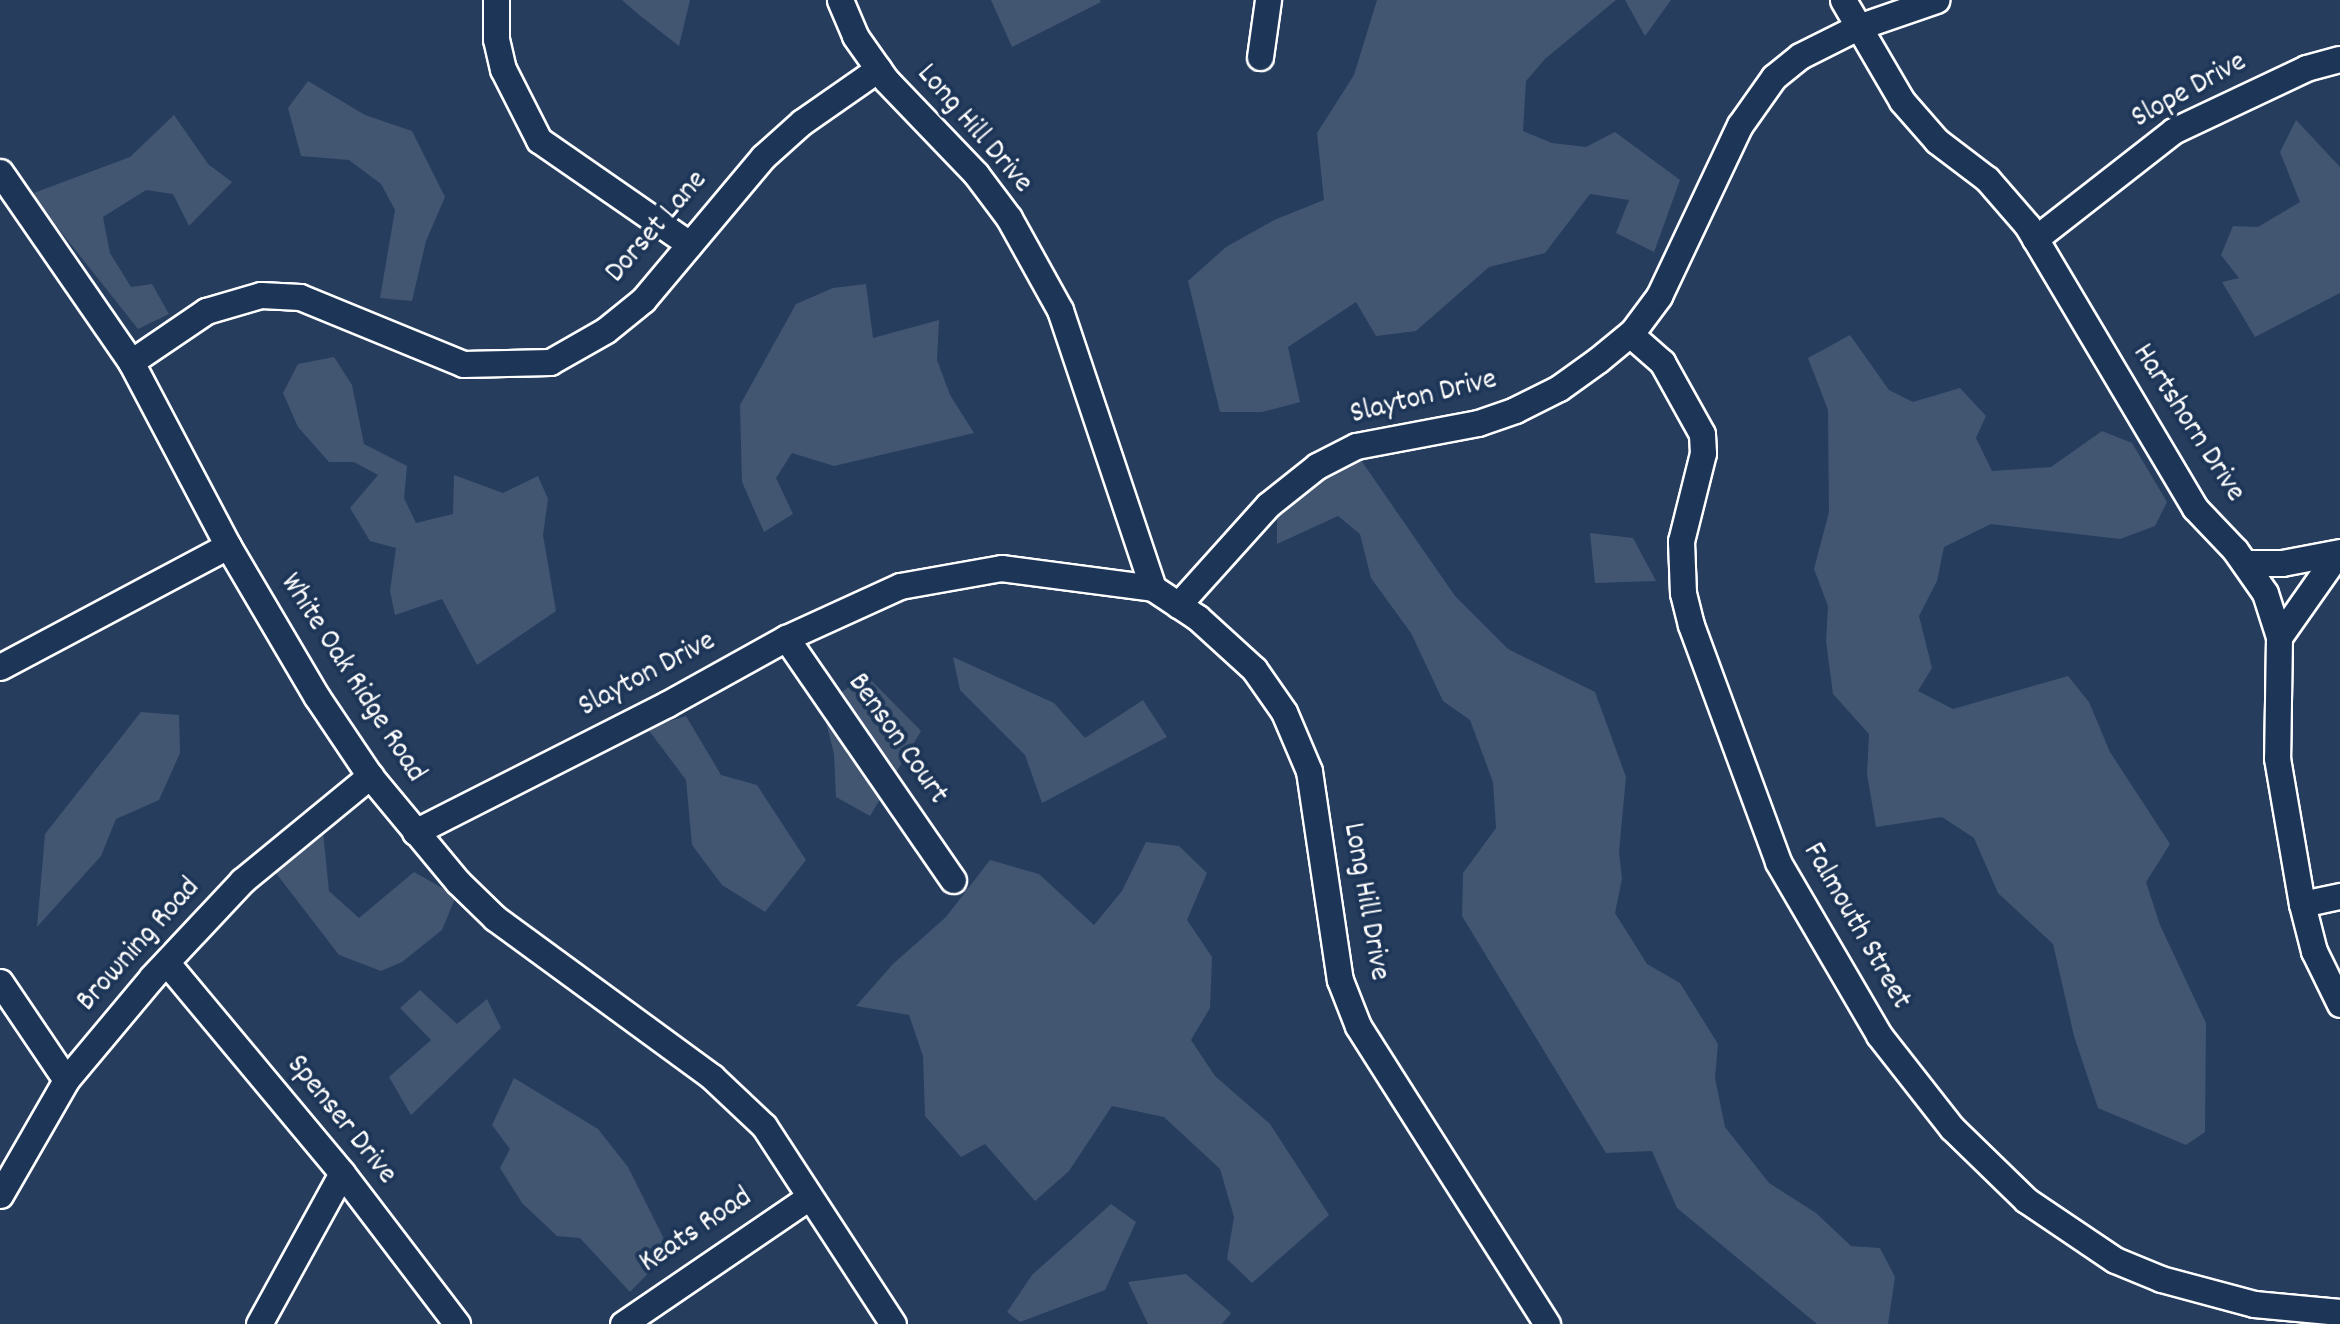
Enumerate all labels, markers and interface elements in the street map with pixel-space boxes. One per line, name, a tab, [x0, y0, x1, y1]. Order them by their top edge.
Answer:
street label: Slope Drive	[2126, 46, 2254, 138]
street label: Long Hill Drive	[907, 58, 1039, 202]
street label: Dorset Lane	[599, 164, 717, 292]
street label: Hartshorn Drive	[2123, 338, 2251, 510]
street label: Slayton Drive	[1347, 363, 1501, 435]
street label: White Oak Ridge Road	[270, 568, 432, 790]
street label: Slayton Drive	[574, 625, 722, 727]
street label: Benson Court	[838, 668, 954, 812]
street label: Long Hill Drive	[1332, 820, 1396, 984]
street label: Falmouth Street	[1793, 837, 1917, 1017]
street label: Browning Road	[71, 872, 209, 1020]
street label: Spenser Drive	[277, 1049, 403, 1193]
street label: Keats Road	[634, 1181, 760, 1283]

